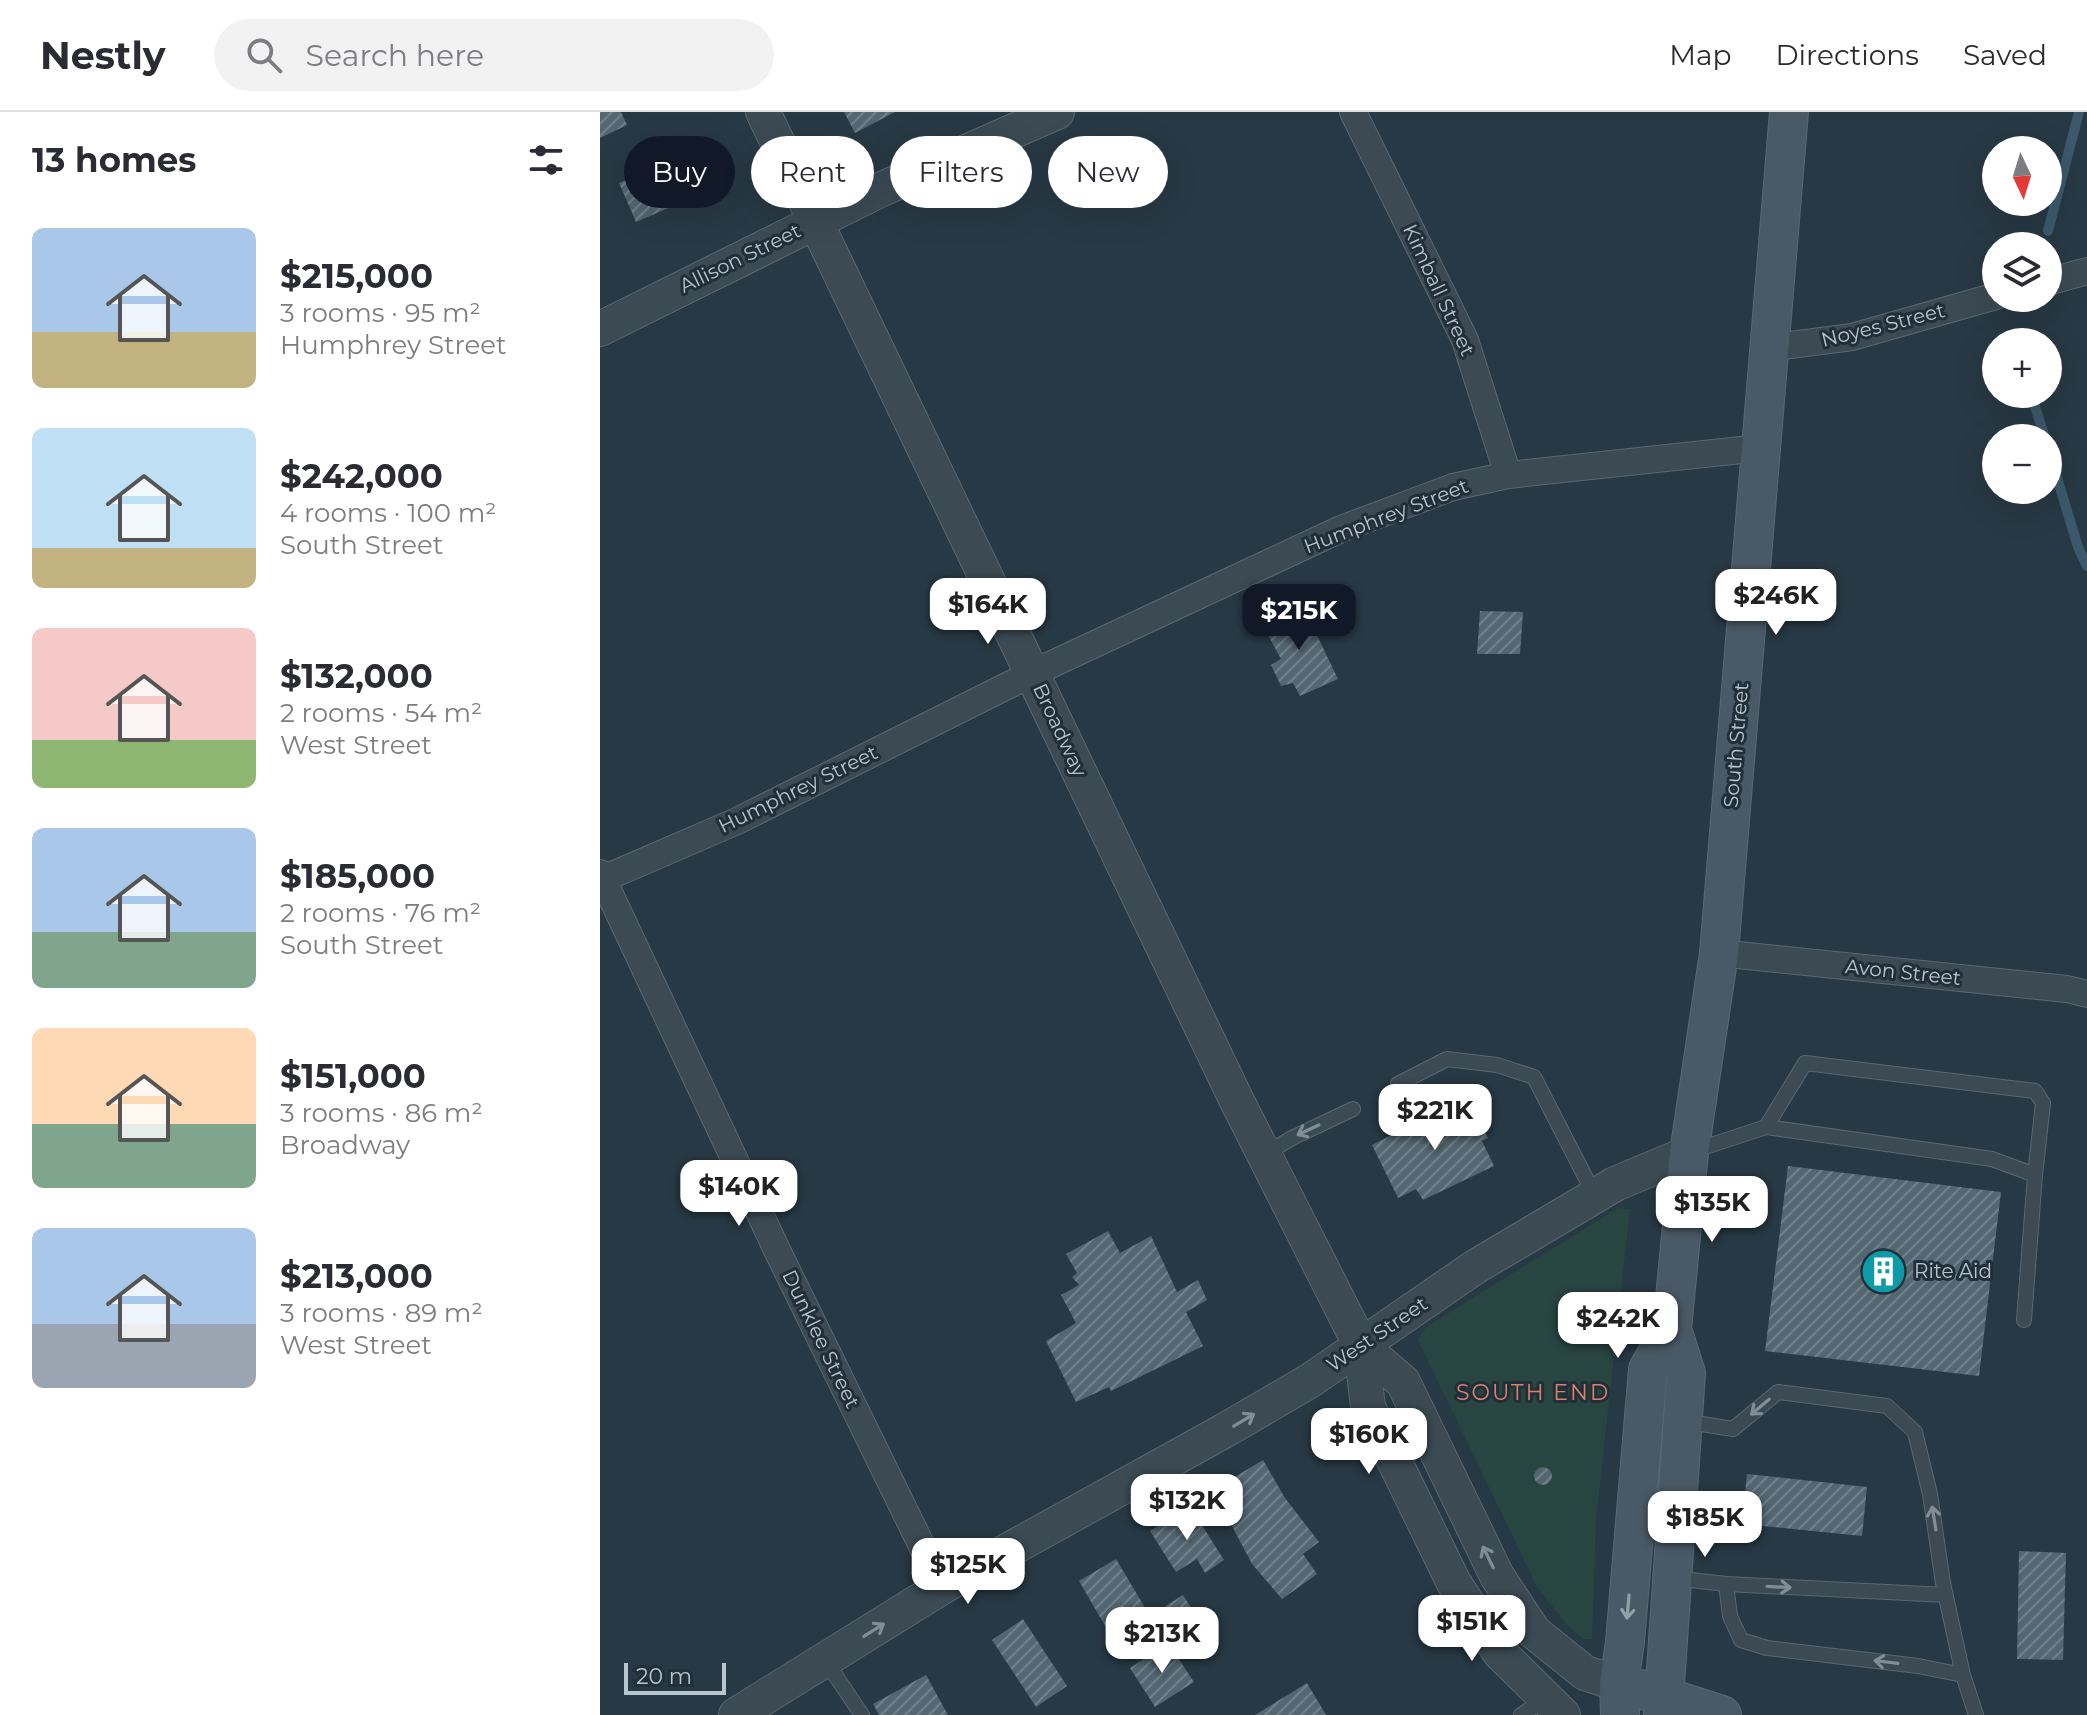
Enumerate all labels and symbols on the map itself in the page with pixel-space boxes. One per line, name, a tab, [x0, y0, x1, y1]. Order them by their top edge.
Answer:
north arrow	[1982, 136, 2062, 216]
street label: Allison Street	[675, 218, 805, 298]
street label: Kimball Street	[1398, 220, 1480, 360]
street label: Noyes Street	[1819, 298, 1947, 352]
street label: Humphrey Street	[1300, 474, 1472, 558]
pin: $246K	[1720, 569, 1832, 637]
pin: $164K	[932, 578, 1044, 646]
pin: $215K	[1243, 584, 1355, 652]
street label: Broadway	[1028, 680, 1092, 781]
street label: South Street	[1719, 681, 1753, 809]
street label: Humphrey Street	[714, 740, 882, 838]
street label: Avon Street	[1844, 954, 1962, 990]
pin: $221K	[1379, 1084, 1491, 1152]
one-way arrow	[1296, 1123, 1320, 1138]
pin: $140K	[683, 1160, 795, 1228]
pin: $135K	[1656, 1176, 1768, 1244]
building icon: Rite Aid	[1859, 1247, 1907, 1295]
place label: Rite Aid	[1914, 1259, 1992, 1283]
street label: Dunklee Street	[777, 1266, 865, 1412]
street label: West Street	[1322, 1291, 1432, 1377]
pin: $242K	[1562, 1292, 1674, 1360]
district label: SOUTH END	[1456, 1379, 1610, 1406]
one-way arrow	[1750, 1398, 1770, 1416]
pin: $160K	[1313, 1408, 1425, 1476]
one-way arrow	[1232, 1411, 1255, 1427]
pin: $132K	[1131, 1474, 1243, 1542]
pin: $185K	[1649, 1491, 1761, 1559]
one-way arrow	[1926, 1506, 1941, 1531]
pin: $125K	[912, 1538, 1024, 1606]
one-way arrow	[1480, 1545, 1495, 1569]
one-way arrow	[1765, 1579, 1792, 1594]
one-way arrow	[1620, 1593, 1635, 1620]
pin: $151K	[1416, 1595, 1528, 1663]
pin: $213K	[1106, 1607, 1218, 1675]
one-way arrow	[862, 1621, 884, 1638]
one-way arrow	[1873, 1655, 1900, 1670]
scale bar	[624, 1659, 726, 1695]

